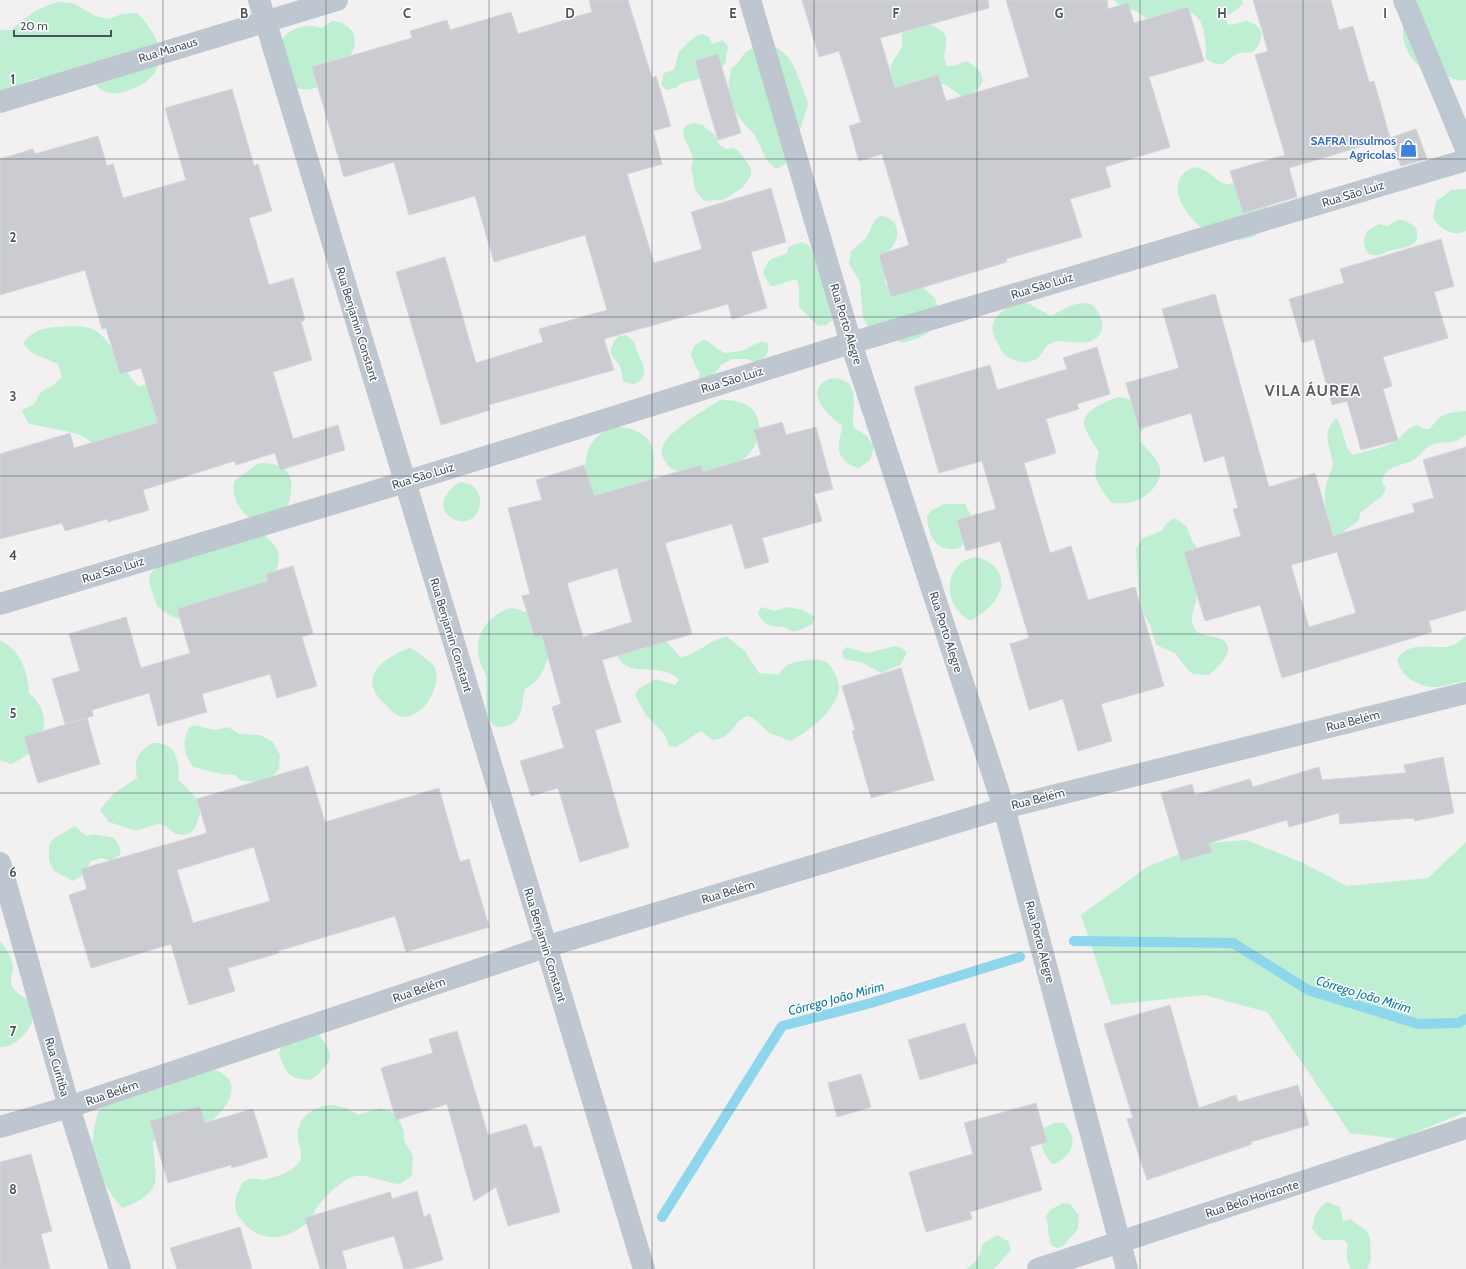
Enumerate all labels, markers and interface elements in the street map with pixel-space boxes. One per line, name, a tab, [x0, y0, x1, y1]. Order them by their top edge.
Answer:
text: B	[240, 5, 248, 21]
text: C	[403, 5, 411, 21]
text: D	[565, 5, 575, 21]
text: E	[729, 5, 737, 21]
text: F	[893, 5, 900, 21]
text: G	[1055, 5, 1064, 21]
text: H	[1217, 5, 1227, 21]
text: I	[1383, 5, 1387, 21]
scale bar	[14, 12, 111, 38]
text: 20 m	[20, 18, 48, 33]
street label: Rua Manaus	[136, 33, 199, 66]
text: 1	[11, 71, 15, 87]
place label: SAFRA Insulmos Agrícolas	[1310, 133, 1396, 162]
shop icon: SAFRA Insulmos Agrícolas	[1399, 138, 1419, 158]
street label: Rua São Luiz	[1320, 177, 1386, 210]
text: 2	[10, 229, 17, 245]
street label: Rua Benjamin Constant	[333, 265, 382, 383]
street label: Rua São Luiz	[1009, 269, 1075, 302]
street label: Rua Porto Alegre	[827, 281, 866, 366]
street label: Rua São Luiz	[699, 363, 765, 396]
district label: VILA ÁUREA	[1265, 381, 1361, 400]
text: 3	[9, 388, 17, 404]
street label: Rua São Luiz	[390, 459, 456, 492]
text: 4	[9, 547, 17, 563]
street label: Rua São Luiz	[80, 553, 146, 586]
street label: Rua Benjamin Constant	[427, 576, 476, 694]
street label: Rua Porto Alegre	[926, 589, 967, 674]
text: 5	[10, 705, 17, 721]
street label: Rua Belém	[1325, 707, 1381, 734]
street label: Rua Belém	[1010, 785, 1066, 812]
text: 6	[9, 864, 17, 880]
street label: Rua Belém	[700, 876, 756, 907]
street label: Rua Benjamin Constant	[521, 886, 570, 1004]
street label: Rua Porto Alegre	[1022, 899, 1059, 984]
water label: Córrego João Mirim	[1314, 972, 1414, 1016]
street label: Rua Belém	[391, 974, 447, 1006]
water label: Córrego João Mirim	[786, 977, 886, 1019]
text: 7	[10, 1023, 17, 1039]
street label: Rua Curitiba	[42, 1036, 73, 1098]
street label: Rua Belém	[84, 1077, 140, 1109]
street label: Rua Belo Horizonte	[1203, 1176, 1300, 1221]
text: 8	[9, 1181, 17, 1197]

